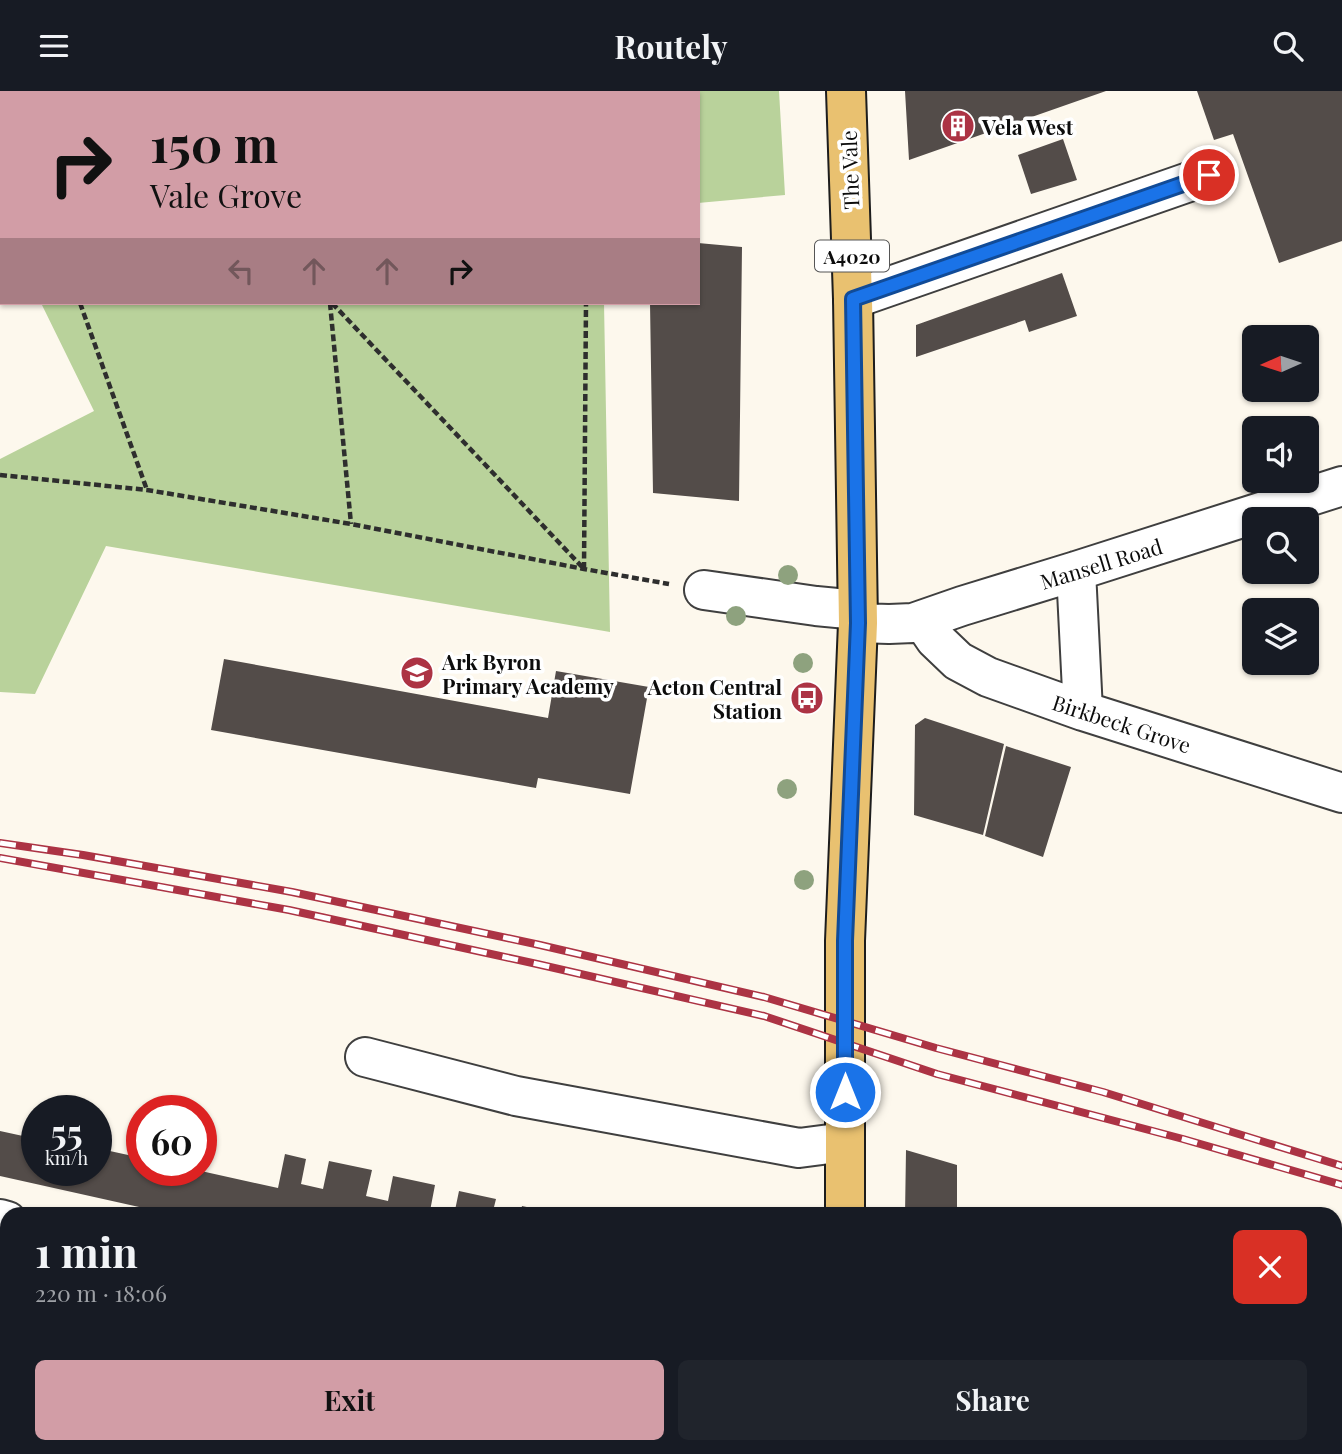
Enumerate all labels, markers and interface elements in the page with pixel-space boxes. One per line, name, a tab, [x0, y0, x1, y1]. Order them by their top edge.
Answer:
text: Routely	[614, 24, 728, 67]
icon: menu	[35, 27, 73, 65]
icon: search	[1269, 27, 1307, 65]
building icon: Vela West	[939, 107, 977, 145]
text: 150 m	[150, 110, 278, 175]
place label: Vela West	[981, 112, 1074, 140]
icon: right	[35, 119, 126, 210]
street label: The Vale	[834, 130, 864, 210]
pin	[1179, 145, 1239, 205]
icon: arrive	[1190, 156, 1228, 194]
text: Vale Grove	[150, 173, 302, 216]
road number: A4020	[815, 241, 889, 272]
icon: left	[222, 252, 260, 290]
icon: ahead	[295, 252, 333, 290]
icon: ahead	[368, 252, 406, 290]
icon: right	[441, 252, 479, 290]
north arrow	[1242, 325, 1320, 403]
map controls	[1242, 325, 1319, 675]
button: sound	[1242, 416, 1319, 493]
button: search	[1242, 507, 1319, 584]
street label: Mansell Road	[1037, 531, 1165, 595]
button: layers	[1242, 598, 1319, 675]
place label: Ark Byron Primary Academy	[441, 647, 614, 699]
school or university icon: Ark Byron Primary Academy	[398, 654, 436, 692]
place label: Acton Central Station	[647, 672, 782, 724]
bus stop icon: Acton Central Station	[788, 679, 826, 717]
street label: Birkbeck Grove	[1049, 687, 1195, 759]
position arrow	[808, 1055, 882, 1129]
speed limit sign: 60	[126, 1095, 217, 1186]
text: 55	[50, 1108, 83, 1155]
text: km/h	[45, 1146, 88, 1170]
text: 1 min	[35, 1223, 138, 1279]
button: close	[1233, 1230, 1307, 1304]
text: 220 m · 18:06	[35, 1277, 167, 1308]
button: Exit	[35, 1360, 664, 1440]
button: Share	[678, 1360, 1307, 1440]

